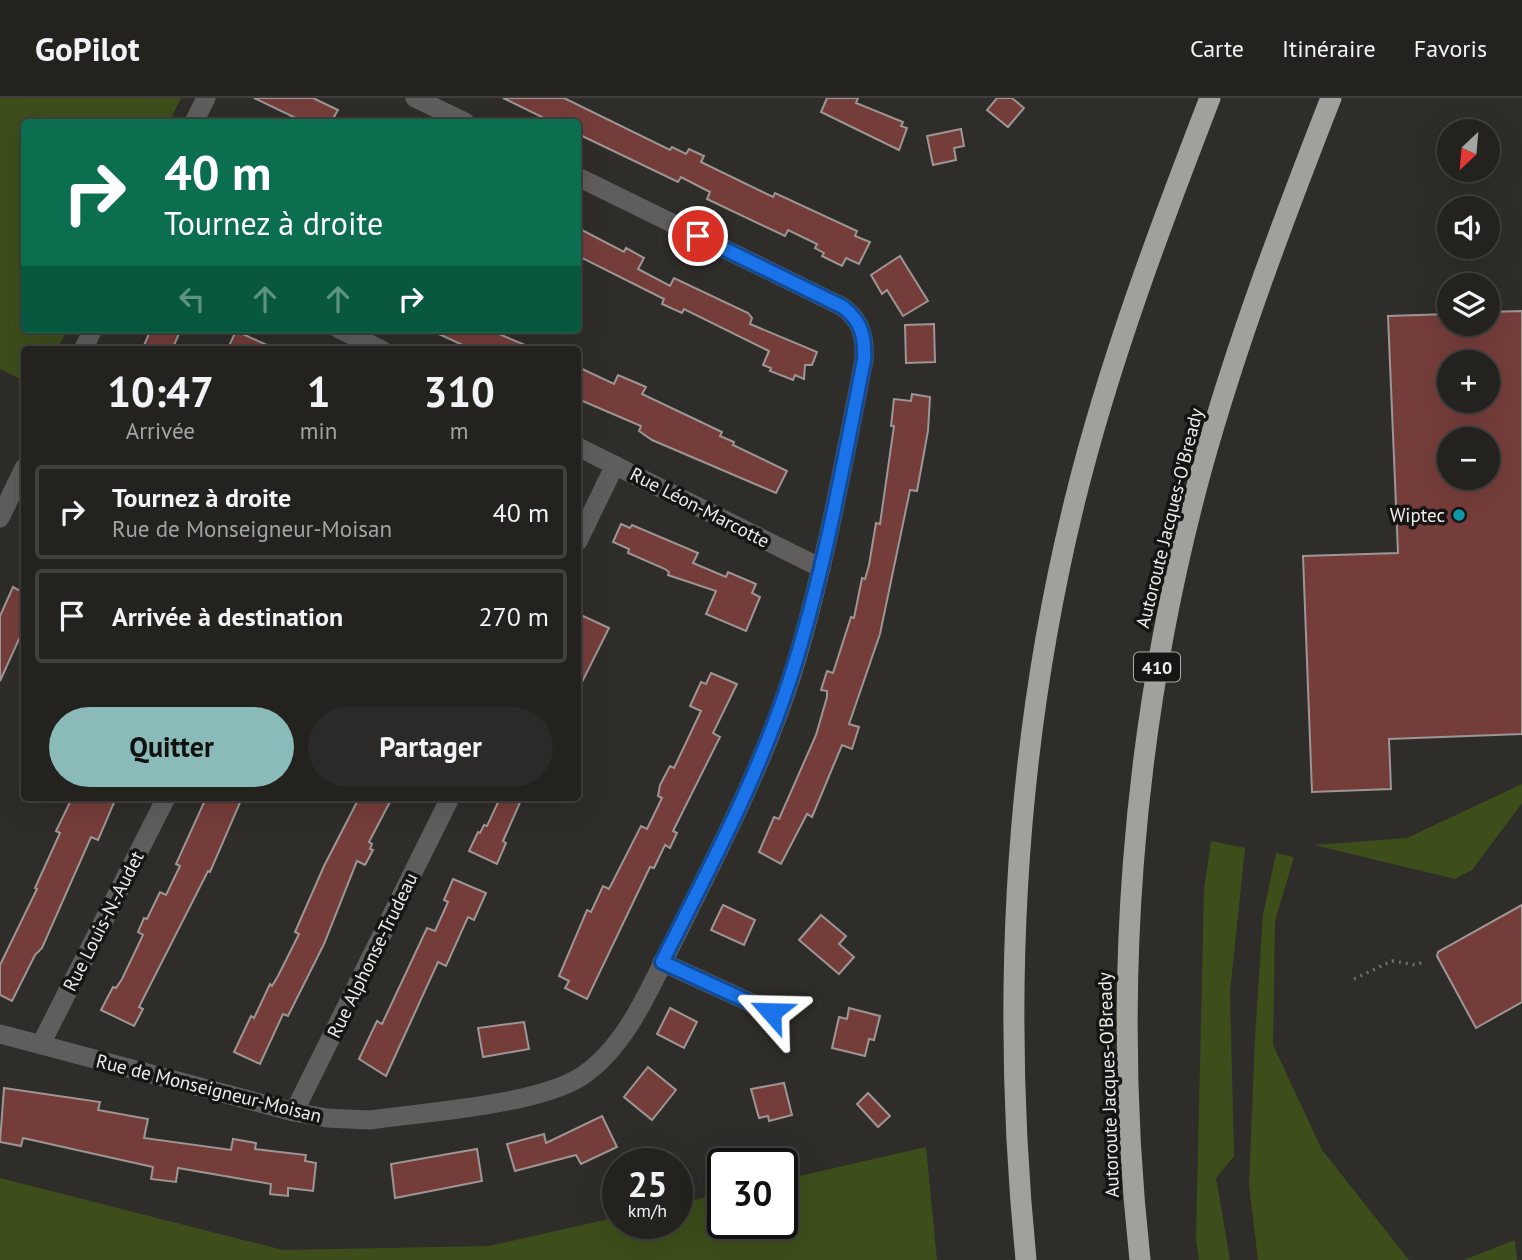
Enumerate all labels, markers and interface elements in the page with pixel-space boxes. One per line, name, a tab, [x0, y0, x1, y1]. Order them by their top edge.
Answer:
text: GoPilot	[35, 27, 140, 70]
text: Carte	[1190, 33, 1244, 64]
text: Itinéraire	[1282, 33, 1376, 64]
text: Favoris	[1414, 33, 1487, 64]
north arrow	[1437, 119, 1500, 182]
map controls	[1437, 119, 1500, 490]
text: 40 m	[164, 140, 271, 204]
icon: right	[49, 147, 140, 238]
button: sound	[1437, 196, 1500, 259]
text: Tournez à droite	[164, 202, 383, 244]
pin	[668, 206, 728, 266]
icon: arrive	[679, 217, 717, 255]
button: layers	[1437, 273, 1500, 336]
icon: left	[173, 280, 211, 318]
icon: ahead	[246, 280, 284, 318]
icon: ahead	[319, 280, 357, 318]
icon: right	[392, 280, 430, 318]
button: +	[1437, 350, 1500, 413]
text: 10:47	[107, 364, 214, 419]
text: 1	[307, 364, 330, 419]
text: 310	[423, 364, 495, 419]
street label: Autoroute Jacques-O'Bready	[1130, 405, 1208, 630]
text: Arrivée	[126, 416, 195, 445]
text: min	[300, 416, 337, 445]
text: m	[450, 416, 468, 445]
button: −	[1437, 427, 1500, 490]
street label: Rue Léon-Marcotte	[626, 462, 774, 552]
text: Tournez à droite	[112, 481, 291, 514]
icon: right	[53, 493, 91, 531]
text: 40 m	[493, 496, 549, 529]
place label: Wiptec	[1390, 503, 1445, 527]
marker: Wiptec	[1451, 507, 1467, 523]
text: Rue de Monseigneur-Moisan	[112, 514, 392, 543]
icon: arrive	[53, 597, 91, 635]
text: Arrivée à destination	[112, 600, 343, 633]
text: 270 m	[478, 600, 549, 633]
road number: 410	[1134, 652, 1180, 682]
button: Quitter	[49, 707, 294, 787]
button: Partager	[308, 707, 553, 787]
street label: Rue Louis-N.-Audet	[57, 846, 149, 995]
street label: Rue Alphonse-Trudeau	[322, 868, 422, 1042]
street label: Autoroute Jacques-O'Bready	[1092, 972, 1124, 1198]
position arrow	[734, 975, 808, 1049]
street label: Rue de Monseigneur-Moisan	[94, 1048, 324, 1128]
speed limit sign: 30	[707, 1148, 798, 1239]
text: 25	[628, 1161, 667, 1207]
text: km/h	[628, 1199, 667, 1222]

